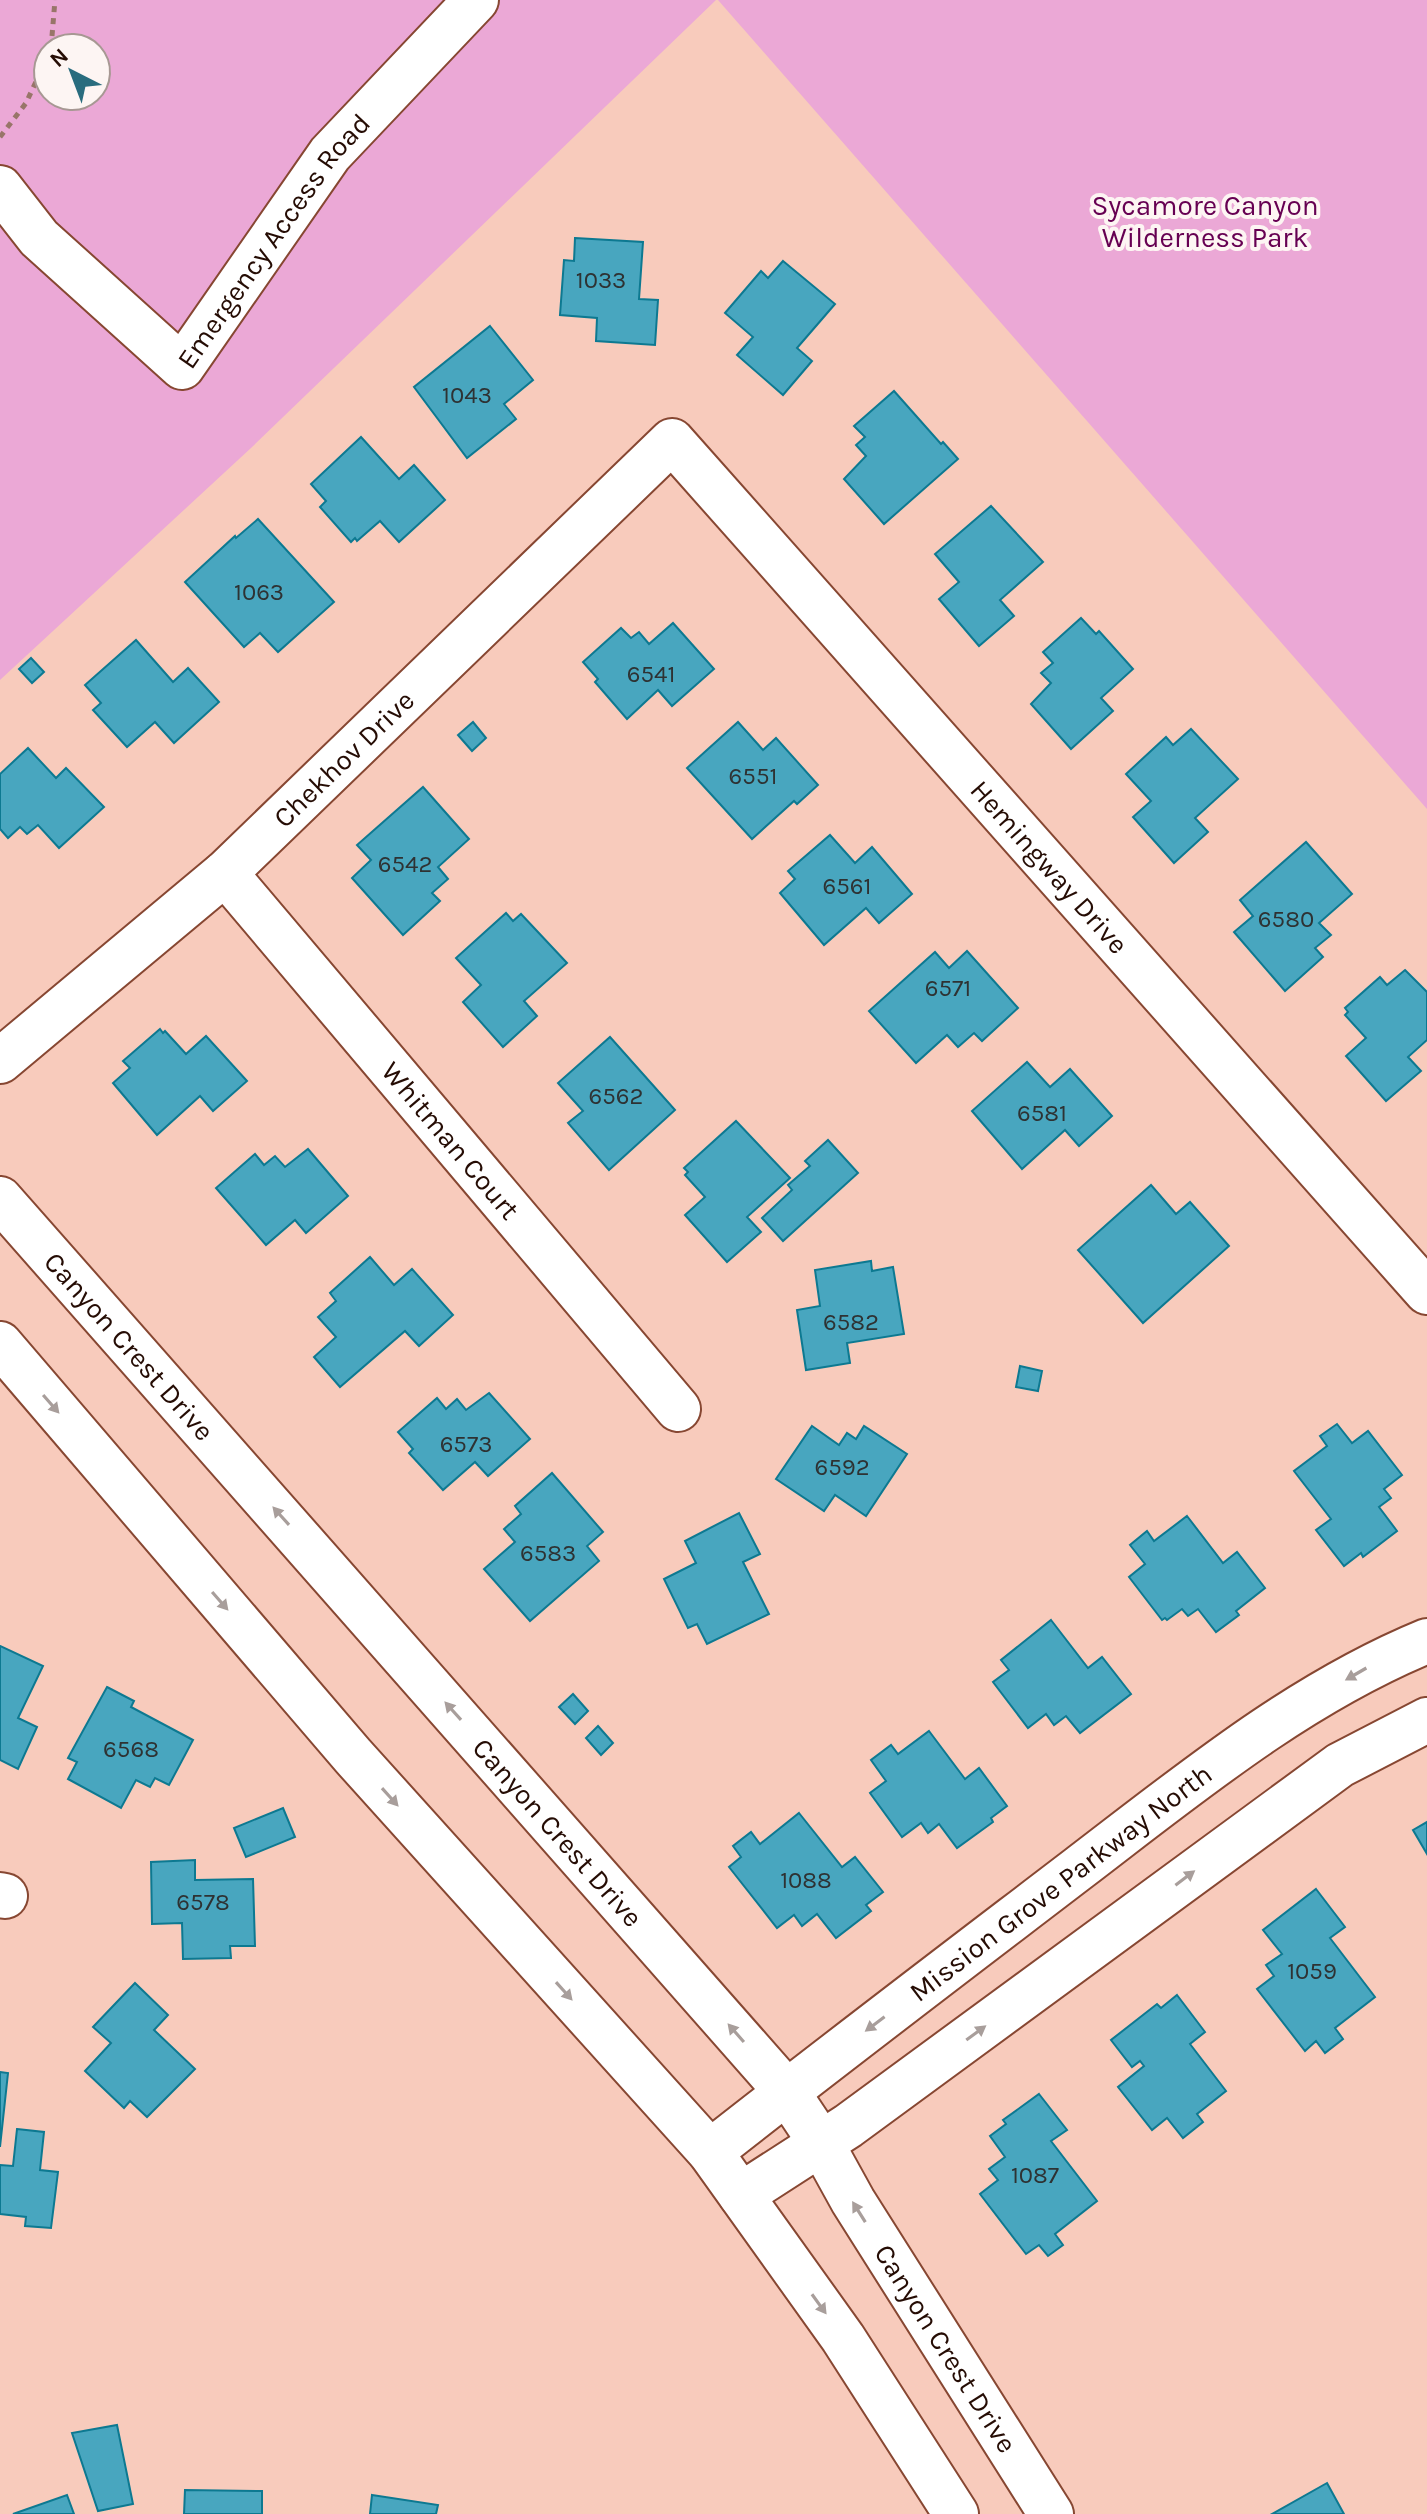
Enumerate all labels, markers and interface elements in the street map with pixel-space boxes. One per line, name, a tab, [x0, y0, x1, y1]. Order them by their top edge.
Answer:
north arrow	[32, 32, 112, 112]
text: N	[45, 43, 74, 73]
street label: Emergency Access Road	[170, 106, 377, 374]
park label: Sycamore Canyon Wilderness Park	[1091, 189, 1319, 254]
house number: 1033	[576, 266, 626, 294]
house number: 1043	[442, 381, 492, 409]
house number: 1063	[234, 578, 284, 606]
house number: 6541	[627, 660, 675, 688]
street label: Chekhov Drive	[266, 683, 421, 834]
house number: 6551	[729, 762, 777, 790]
street label: Hemingway Drive	[964, 773, 1135, 960]
house number: 6542	[378, 850, 432, 878]
house number: 6561	[823, 872, 871, 900]
house number: 6580	[1258, 905, 1314, 933]
house number: 6571	[925, 974, 971, 1002]
street label: Whitman Court	[375, 1055, 527, 1226]
house number: 6562	[589, 1082, 643, 1110]
house number: 6581	[1017, 1099, 1067, 1127]
street label: Canyon Crest Drive	[38, 1245, 221, 1447]
house number: 6582	[823, 1308, 879, 1336]
one-way arrow	[42, 1393, 59, 1413]
house number: 6573	[440, 1430, 492, 1458]
house number: 6592	[814, 1453, 870, 1481]
one-way arrow	[273, 1507, 290, 1527]
house number: 6583	[520, 1539, 576, 1567]
one-way arrow	[211, 1591, 228, 1611]
one-way arrow	[1345, 1667, 1367, 1681]
one-way arrow	[445, 1702, 463, 1721]
street label: Canyon Crest Drive	[466, 1731, 650, 1933]
house number: 6568	[103, 1735, 159, 1763]
street label: Mission Grove Parkway North	[903, 1757, 1218, 2008]
one-way arrow	[381, 1788, 399, 1807]
house number: 1088	[780, 1866, 832, 1894]
one-way arrow	[1175, 1871, 1196, 1887]
house number: 6578	[176, 1888, 230, 1916]
house number: 1059	[1287, 1957, 1337, 1985]
one-way arrow	[555, 1981, 573, 2000]
one-way arrow	[864, 2015, 885, 2031]
one-way arrow	[728, 2023, 745, 2043]
one-way arrow	[966, 2026, 987, 2041]
house number: 1087	[1011, 2161, 1059, 2189]
one-way arrow	[853, 2201, 867, 2223]
street label: Canyon Crest Drive	[868, 2238, 1024, 2459]
one-way arrow	[811, 2294, 826, 2315]

